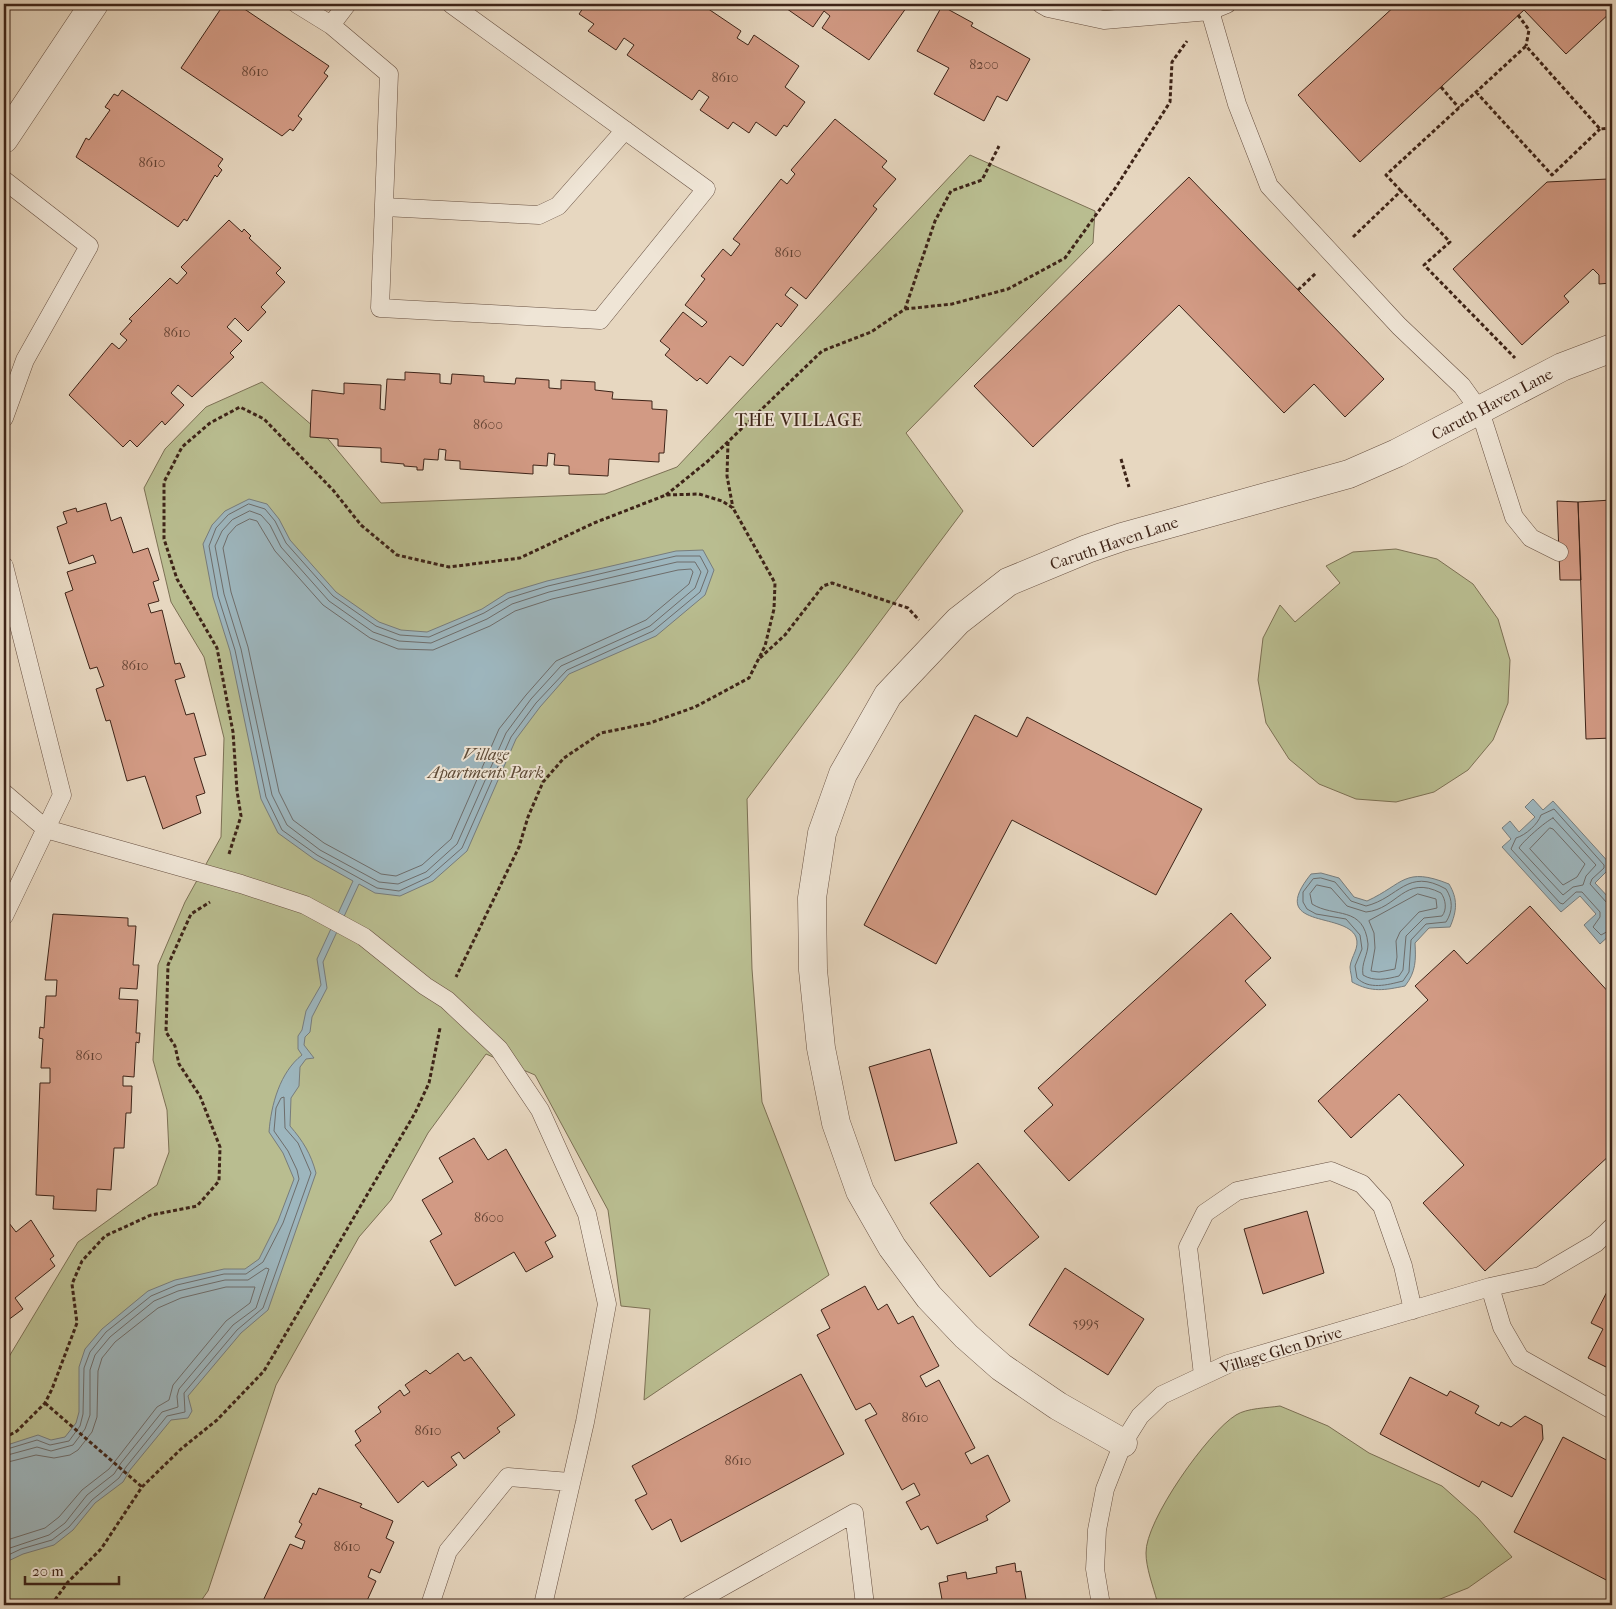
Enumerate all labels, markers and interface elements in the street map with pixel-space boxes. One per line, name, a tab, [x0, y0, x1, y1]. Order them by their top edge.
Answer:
house number: 8200	[969, 56, 999, 73]
house number: 8610	[241, 63, 269, 80]
house number: 8610	[711, 69, 739, 86]
house number: 8610	[138, 154, 166, 171]
house number: 8610	[774, 244, 802, 261]
house number: 8610	[163, 324, 191, 341]
street label: Caruth Haven Lane	[1428, 364, 1556, 444]
district label: THE VILLAGE	[735, 410, 863, 431]
house number: 8600	[473, 416, 503, 433]
street label: Caruth Haven Lane	[1047, 512, 1181, 574]
house number: 8610	[121, 657, 149, 674]
park label: Village Apartments Park	[426, 745, 544, 782]
house number: 8610	[75, 1047, 103, 1064]
house number: 8600	[474, 1209, 504, 1226]
house number: 5995	[1073, 1314, 1099, 1331]
street label: Village Glen Drive	[1217, 1322, 1344, 1378]
house number: 8610	[901, 1409, 929, 1426]
house number: 8610	[414, 1422, 442, 1439]
house number: 8610	[724, 1452, 752, 1469]
house number: 8610	[333, 1538, 361, 1555]
scale bar	[25, 1554, 119, 1586]
text: 20 m	[32, 1562, 64, 1580]

